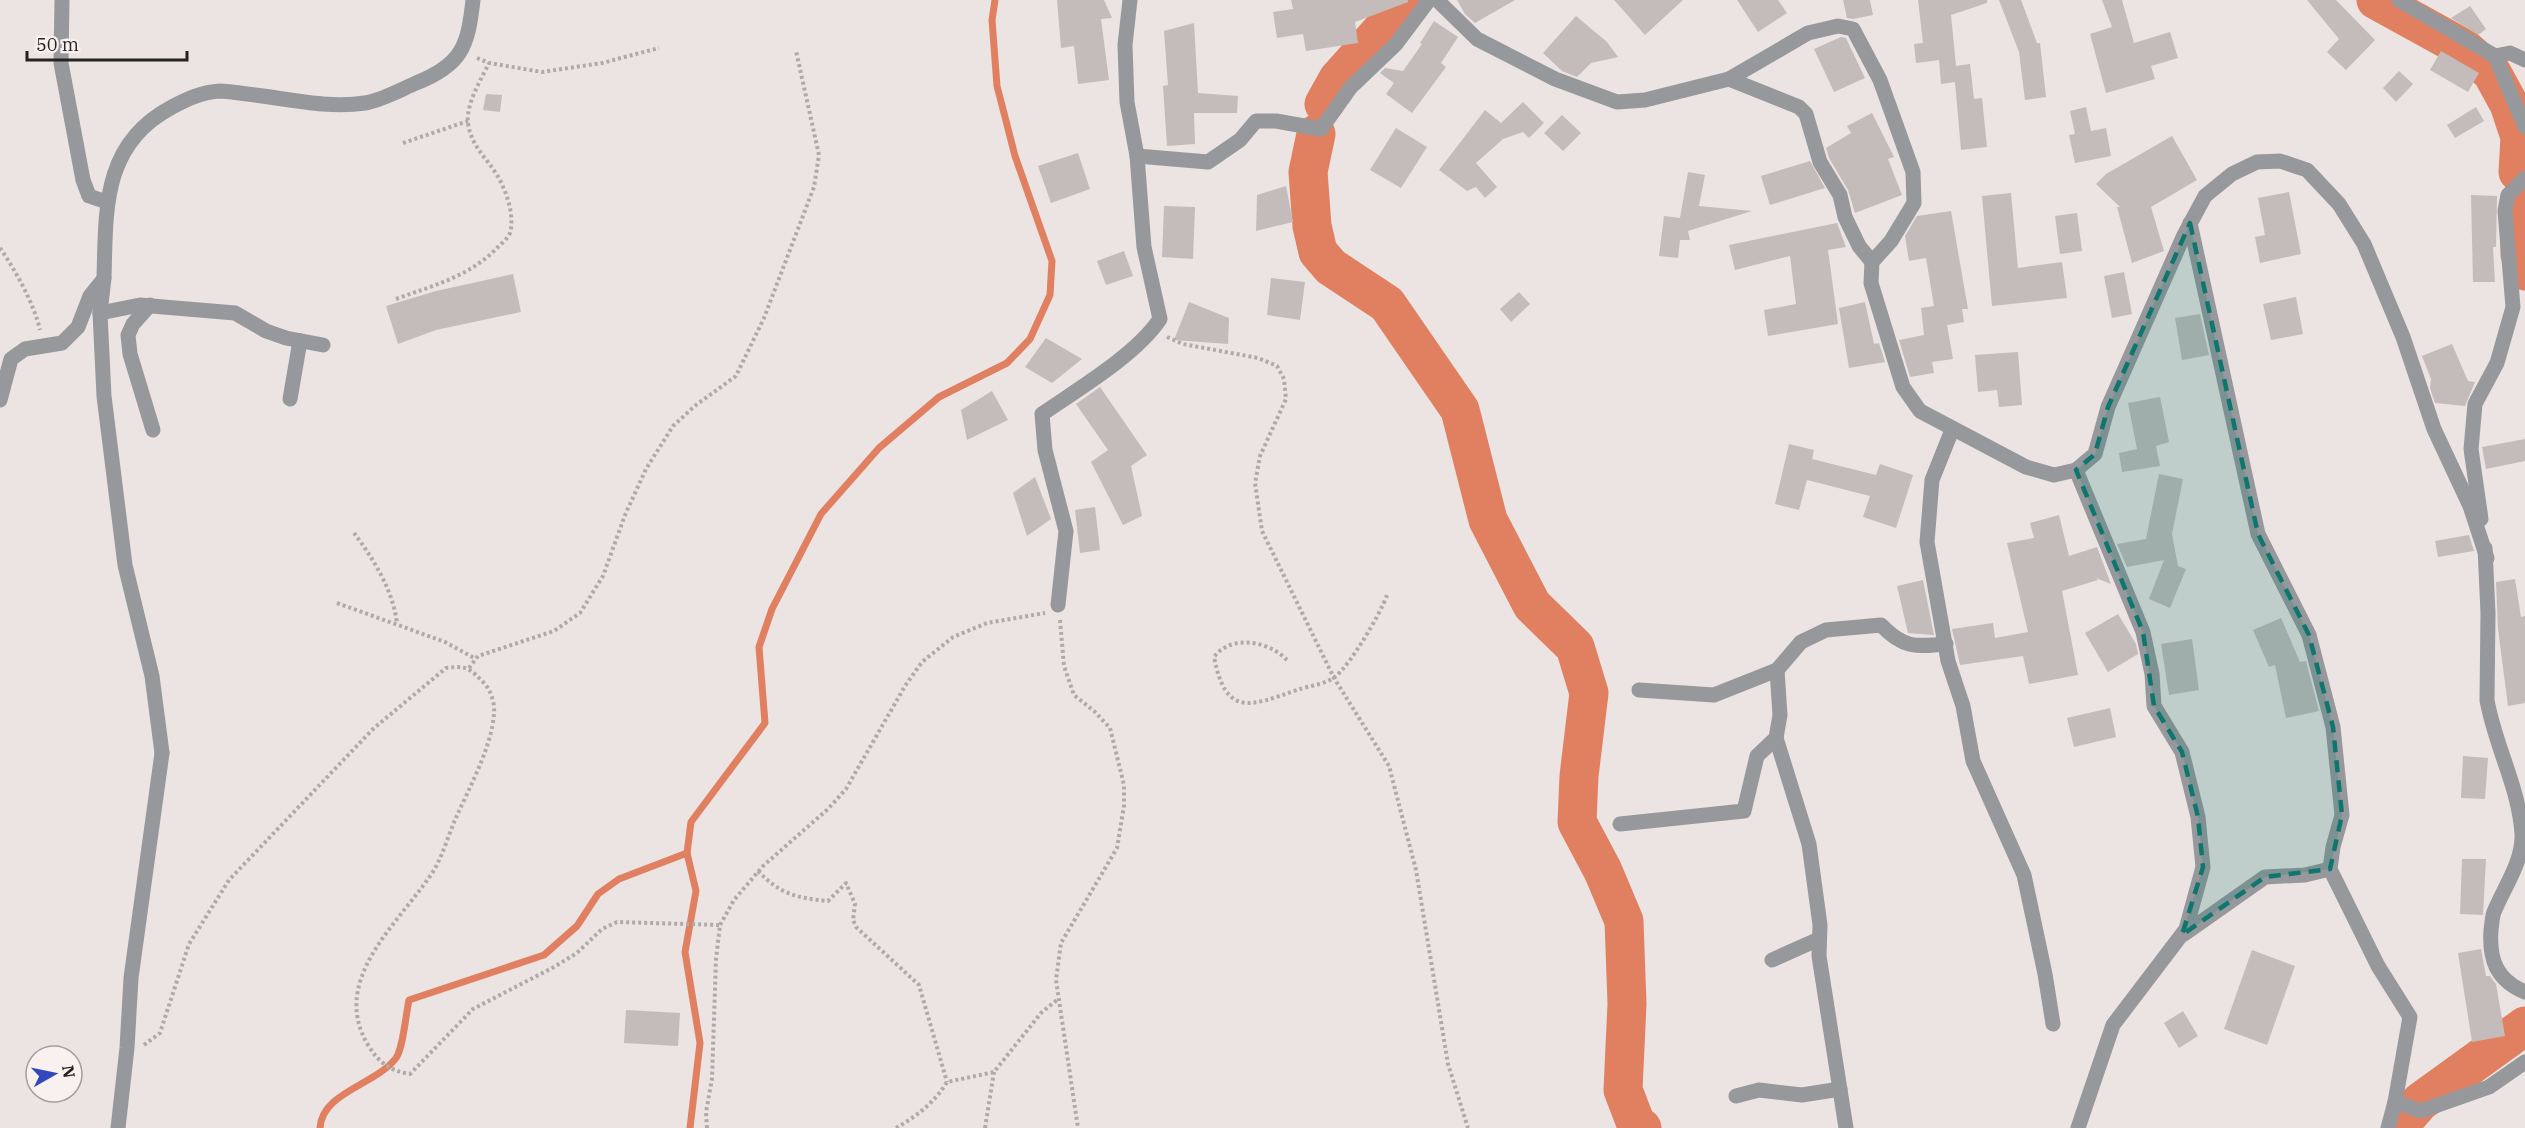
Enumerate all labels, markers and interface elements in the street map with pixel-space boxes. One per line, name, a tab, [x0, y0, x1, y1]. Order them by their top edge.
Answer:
scale bar	[27, 24, 188, 62]
text: 50 m	[36, 33, 79, 56]
north arrow	[24, 1044, 84, 1104]
text: N	[58, 1064, 80, 1079]

